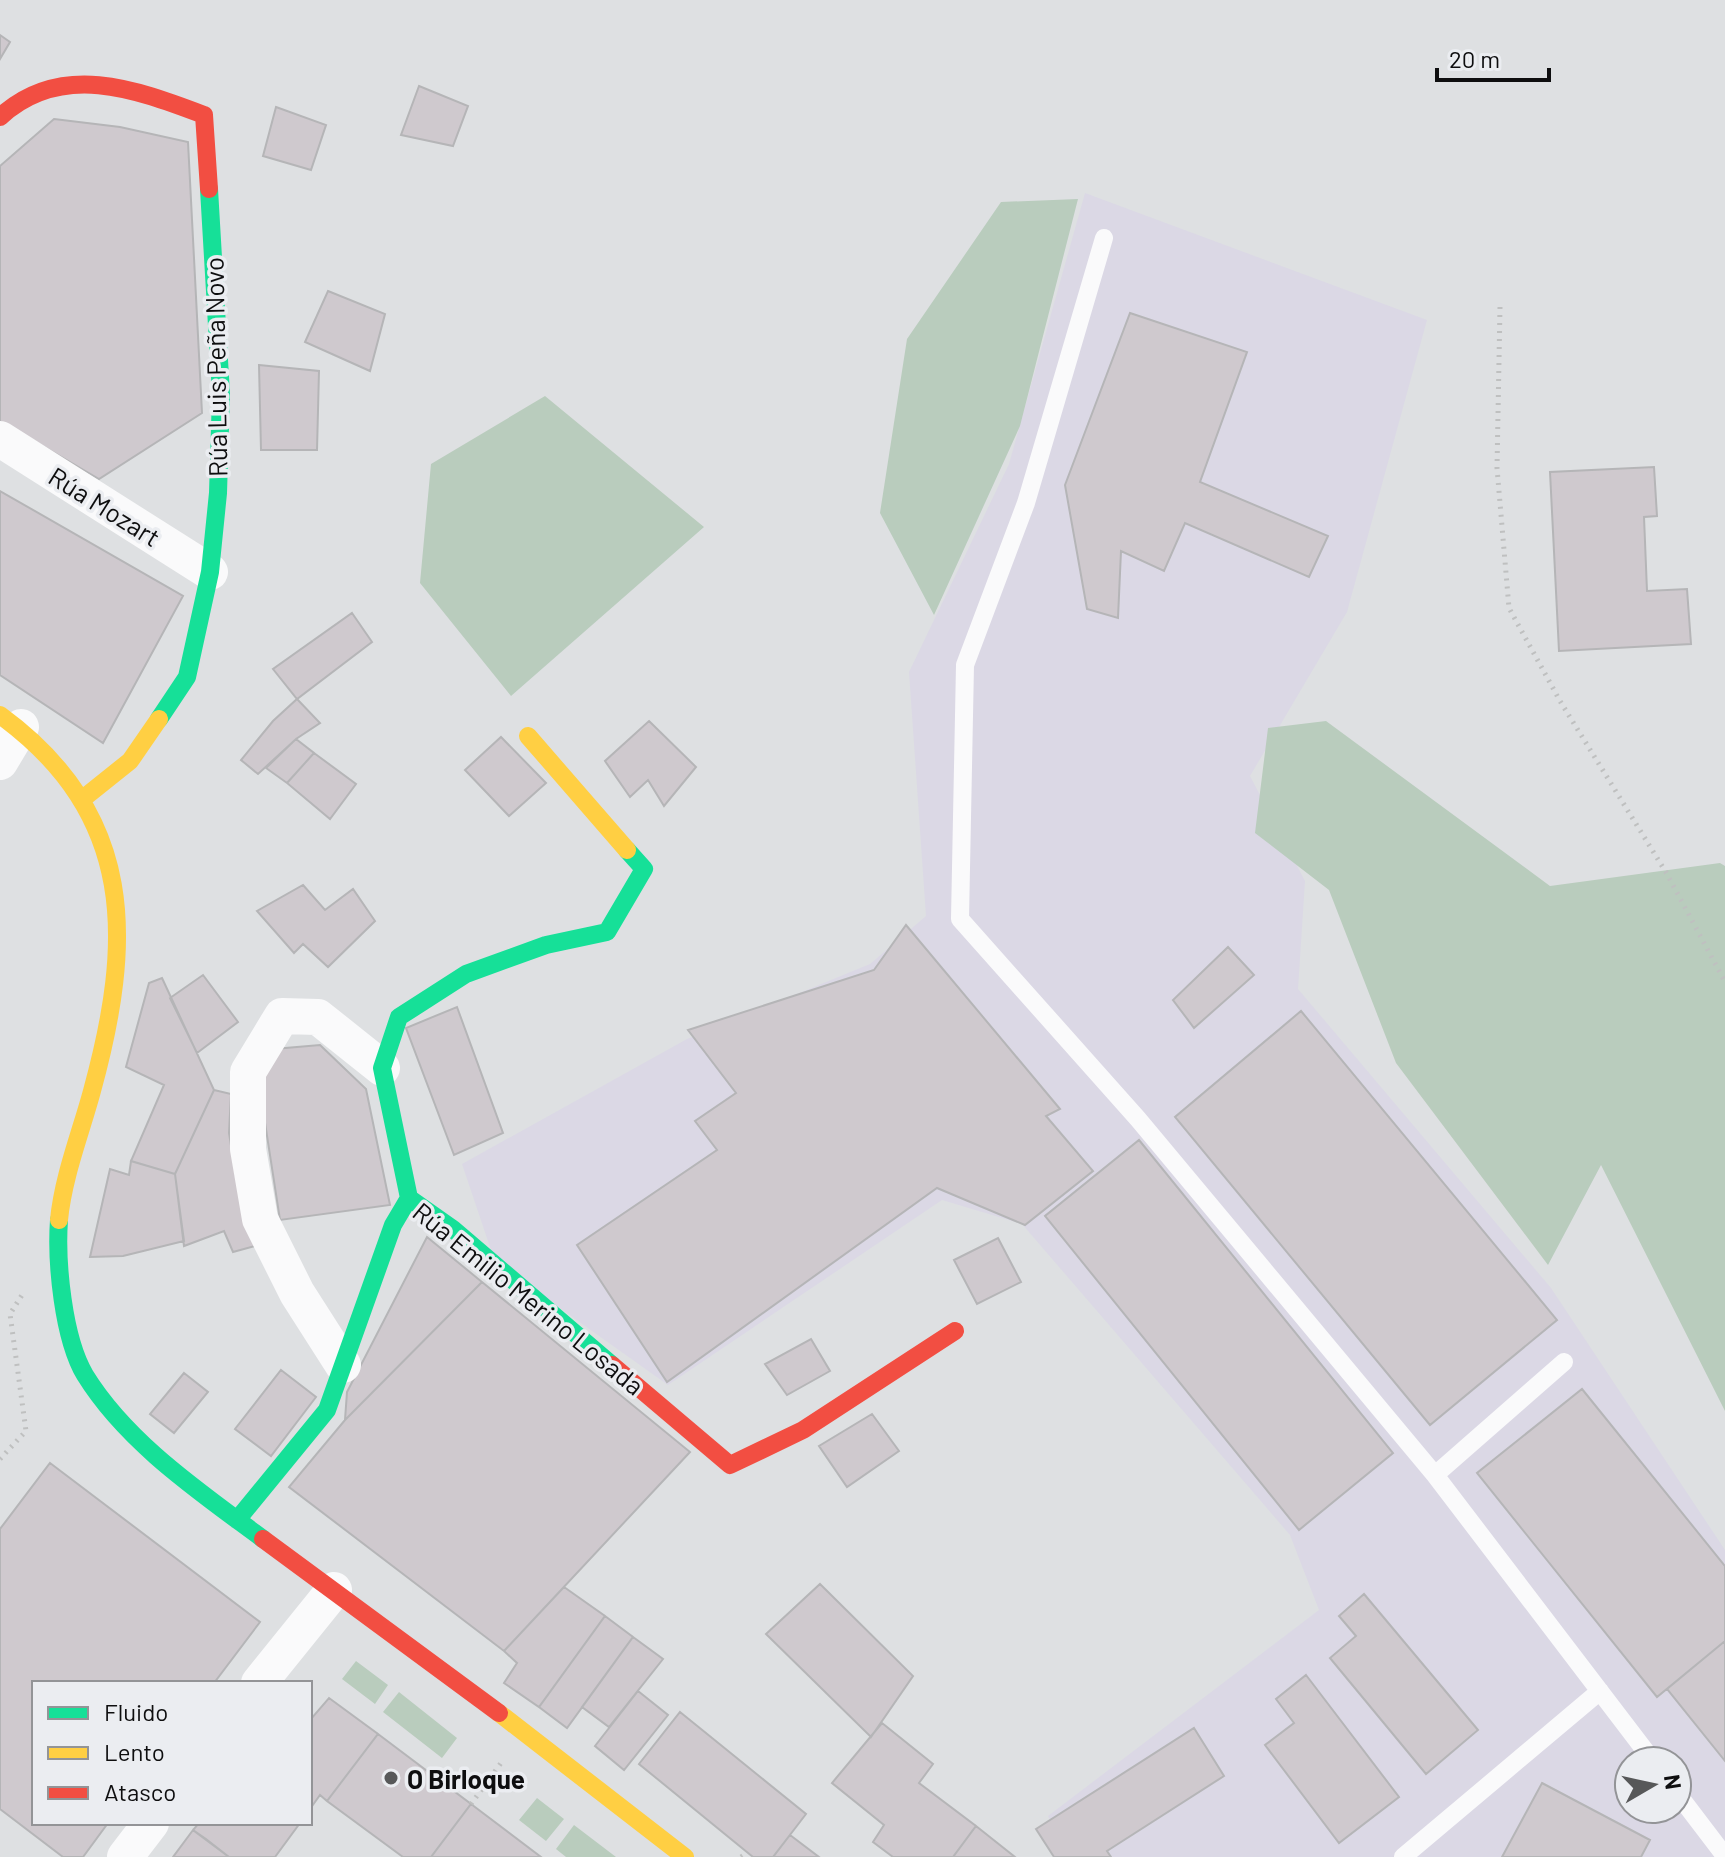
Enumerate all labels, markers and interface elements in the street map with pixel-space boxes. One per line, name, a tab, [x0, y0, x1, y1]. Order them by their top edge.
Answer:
scale bar	[1437, 32, 1549, 82]
text: 20 m	[1449, 44, 1500, 73]
street label: Rúa Luis Peña Novo	[198, 257, 232, 477]
street label: Rúa Mozart	[44, 460, 166, 552]
street label: Rúa Emilio Merino Losada	[407, 1195, 651, 1401]
legend	[32, 1681, 312, 1825]
text: Fluido	[104, 1697, 168, 1726]
text: Lento	[104, 1737, 165, 1766]
north arrow	[1613, 1745, 1693, 1825]
place label: O Birloque	[407, 1763, 525, 1794]
marker: O Birloque	[382, 1769, 400, 1787]
text: N	[1660, 1772, 1688, 1791]
text: Atasco	[104, 1777, 176, 1806]

